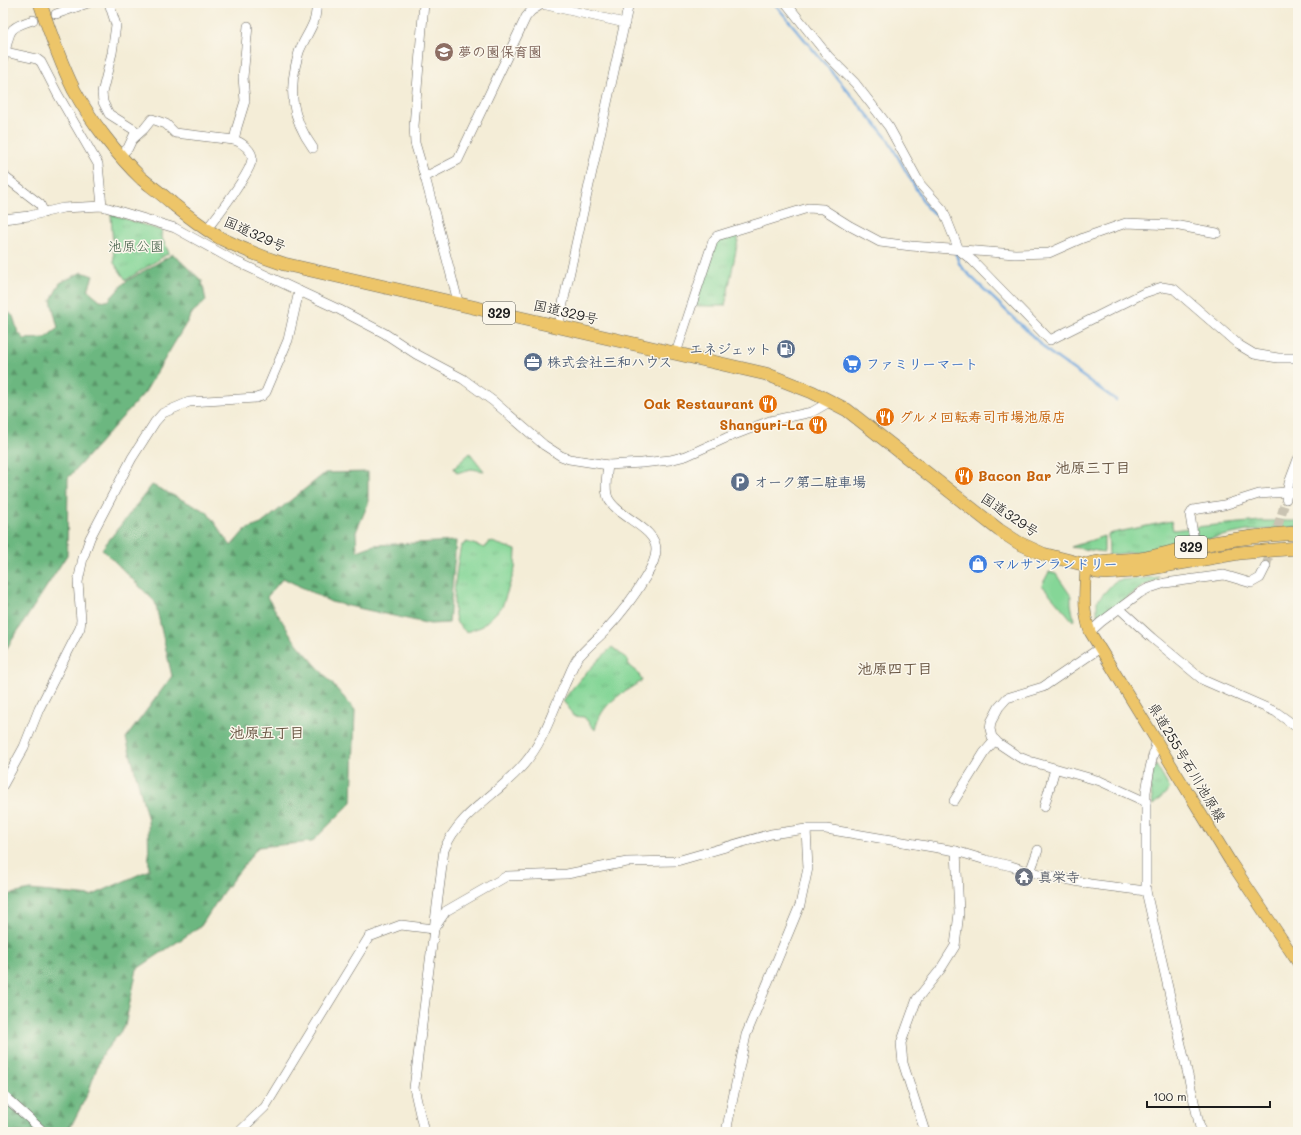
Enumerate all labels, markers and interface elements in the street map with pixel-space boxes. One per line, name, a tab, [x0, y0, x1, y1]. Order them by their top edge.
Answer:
school or university icon: 夢の園保育園	[433, 41, 455, 63]
place label: 夢の園保育園	[458, 42, 542, 61]
street label: 国道329号	[221, 211, 289, 256]
park label: 池原公園	[108, 236, 164, 255]
street label: 国道329号	[532, 295, 601, 328]
road number: 329	[483, 302, 515, 324]
fuel station icon: エネジェット	[775, 338, 797, 360]
place label: エネジェット	[689, 339, 772, 358]
office icon: 株式会社三和ハウス	[522, 351, 544, 373]
place label: 株式会社三和ハウス	[547, 352, 672, 371]
supermarket icon: ファミリーマート	[841, 353, 863, 375]
place label: ファミリーマート	[866, 354, 979, 373]
restaurant icon: Oak Restaurant	[757, 393, 779, 415]
place label: Oak Restaurant	[643, 394, 754, 413]
restaurant icon: グルメ回転寿司市場池原店	[874, 406, 896, 428]
place label: グルメ回転寿司市場池原店	[899, 407, 1066, 426]
restaurant icon: Shanguri-La	[807, 414, 829, 436]
place label: Shanguri-La	[719, 415, 804, 434]
district label: 池原三丁目	[1055, 457, 1131, 477]
restaurant icon: Bacon Bar	[953, 465, 975, 487]
place label: Bacon Bar	[978, 466, 1051, 485]
parking icon: オーク第二駐車場	[729, 471, 751, 493]
place label: オーク第二駐車場	[754, 472, 866, 491]
street label: 国道329号	[977, 488, 1043, 541]
road number: 329	[1175, 536, 1207, 558]
shop icon: マルサンランドリー	[967, 553, 989, 575]
place label: マルサンランドリー	[992, 554, 1118, 573]
district label: 池原四丁目	[857, 658, 933, 678]
street label: 県道255号石川池原線	[1144, 699, 1231, 825]
district label: 池原五丁目	[229, 722, 305, 742]
temple icon: 真栄寺	[1013, 866, 1035, 888]
place label: 真栄寺	[1038, 867, 1080, 886]
scale bar	[1147, 1083, 1270, 1109]
text: 100 m	[1153, 1088, 1187, 1104]

